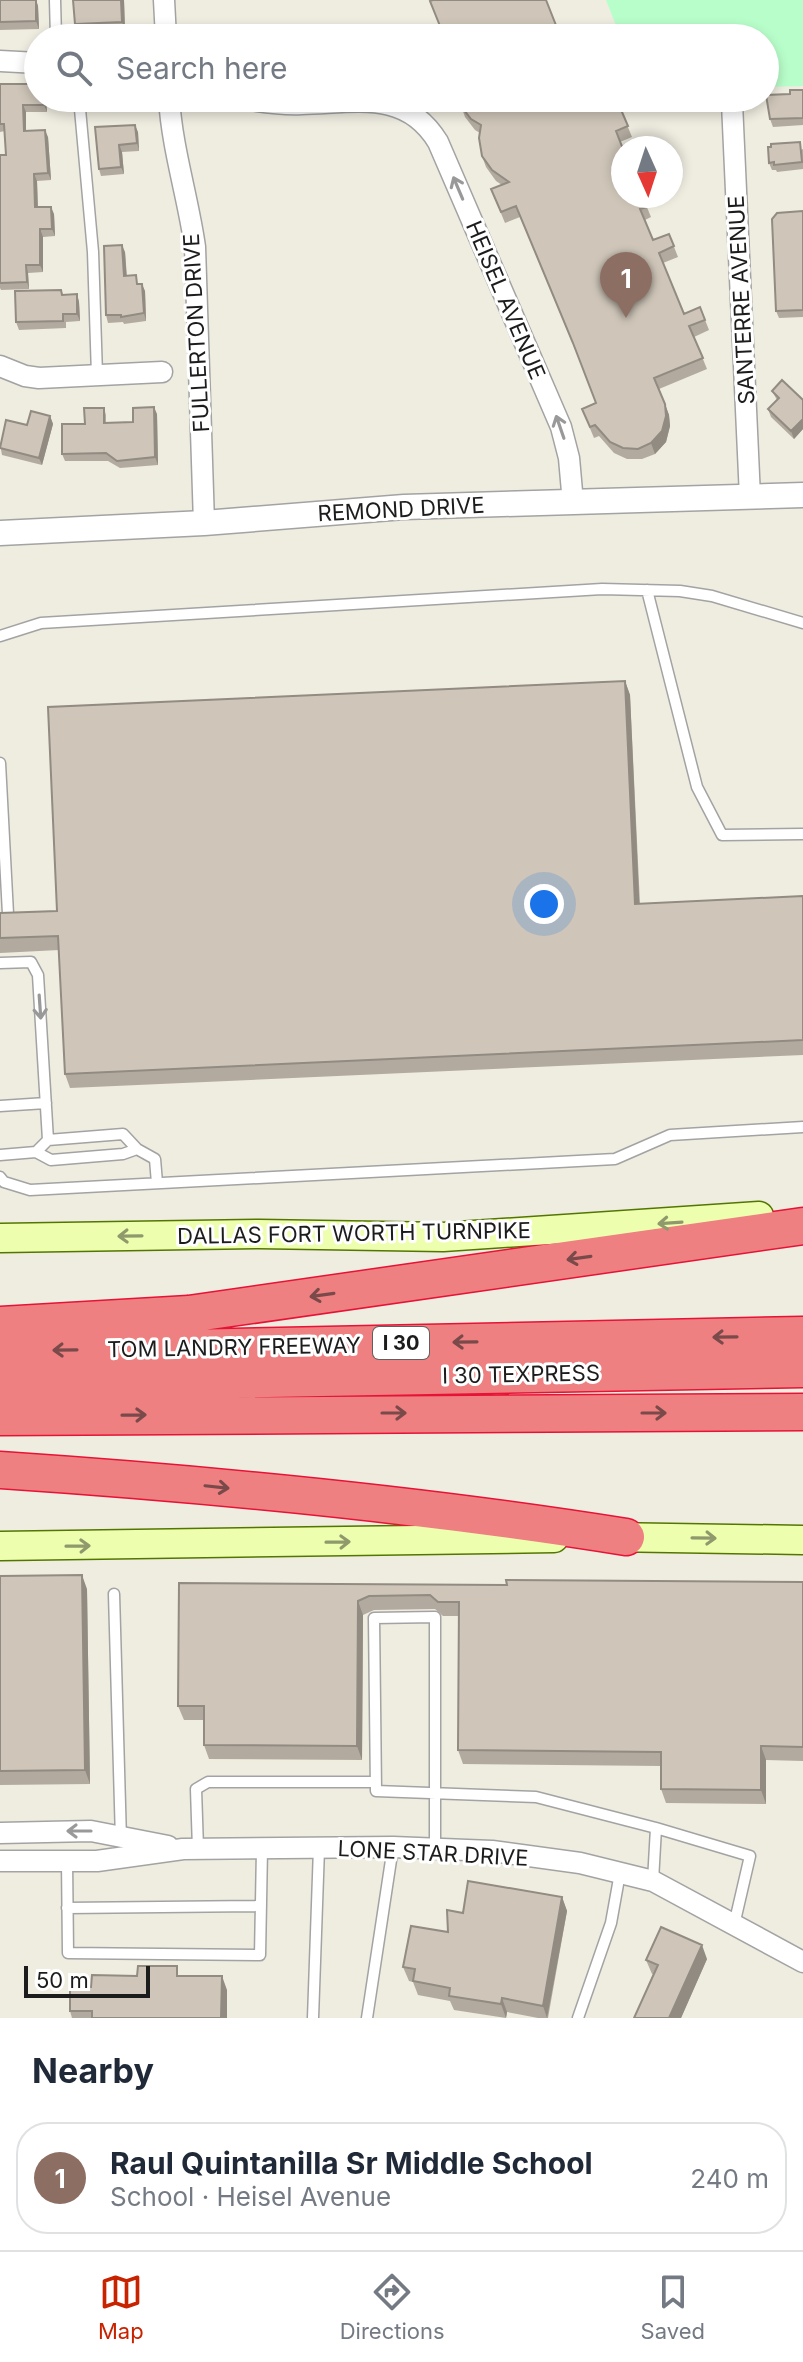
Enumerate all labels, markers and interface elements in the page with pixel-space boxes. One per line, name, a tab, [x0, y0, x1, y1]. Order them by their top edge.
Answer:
search box	[24, 24, 779, 112]
icon: search	[52, 46, 96, 90]
text: Search here	[116, 50, 288, 86]
north arrow	[611, 136, 683, 208]
one-way arrow	[450, 176, 465, 200]
street label: SANTERRE AVENUE	[723, 195, 759, 405]
street label: HEISEL AVENUE	[461, 217, 551, 383]
street label: FULLERTON DRIVE	[178, 233, 214, 433]
pin: 1	[600, 252, 652, 318]
one-way arrow	[552, 415, 566, 440]
street label: REMOND DRIVE	[317, 492, 485, 526]
your location	[524, 884, 564, 924]
one-way arrow	[33, 993, 48, 1020]
one-way arrow	[657, 1216, 684, 1231]
street label: DALLAS FORT WORTH TURNPIKE	[177, 1217, 531, 1249]
one-way arrow	[117, 1228, 144, 1244]
one-way arrow	[567, 1251, 593, 1266]
one-way arrow	[310, 1288, 335, 1303]
road number: I 30	[373, 1327, 429, 1359]
one-way arrow	[712, 1329, 739, 1344]
street label: TOM LANDRY FREEWAY	[107, 1332, 361, 1362]
one-way arrow	[452, 1334, 479, 1350]
one-way arrow	[52, 1343, 79, 1358]
street label: I 30 TEXPRESS	[442, 1360, 600, 1388]
one-way arrow	[380, 1405, 407, 1421]
one-way arrow	[640, 1405, 667, 1421]
one-way arrow	[120, 1407, 147, 1423]
one-way arrow	[203, 1480, 230, 1495]
one-way arrow	[690, 1530, 717, 1546]
one-way arrow	[324, 1534, 351, 1550]
one-way arrow	[64, 1539, 91, 1554]
one-way arrow	[66, 1823, 93, 1839]
street label: LONE STAR DRIVE	[337, 1835, 529, 1871]
scale bar	[24, 1962, 150, 1998]
text: 50 m	[36, 1967, 89, 1993]
text: Nearby	[32, 2050, 154, 2091]
text: Raul Quintanilla Sr Middle School	[110, 2145, 593, 2181]
text: 1	[54, 2163, 66, 2194]
text: 240 m	[690, 2163, 769, 2194]
text: School · Heisel Avenue	[110, 2181, 391, 2212]
tab: Map	[98, 2270, 144, 2344]
tab: Directions	[340, 2270, 445, 2344]
tab: Saved	[641, 2270, 705, 2344]

